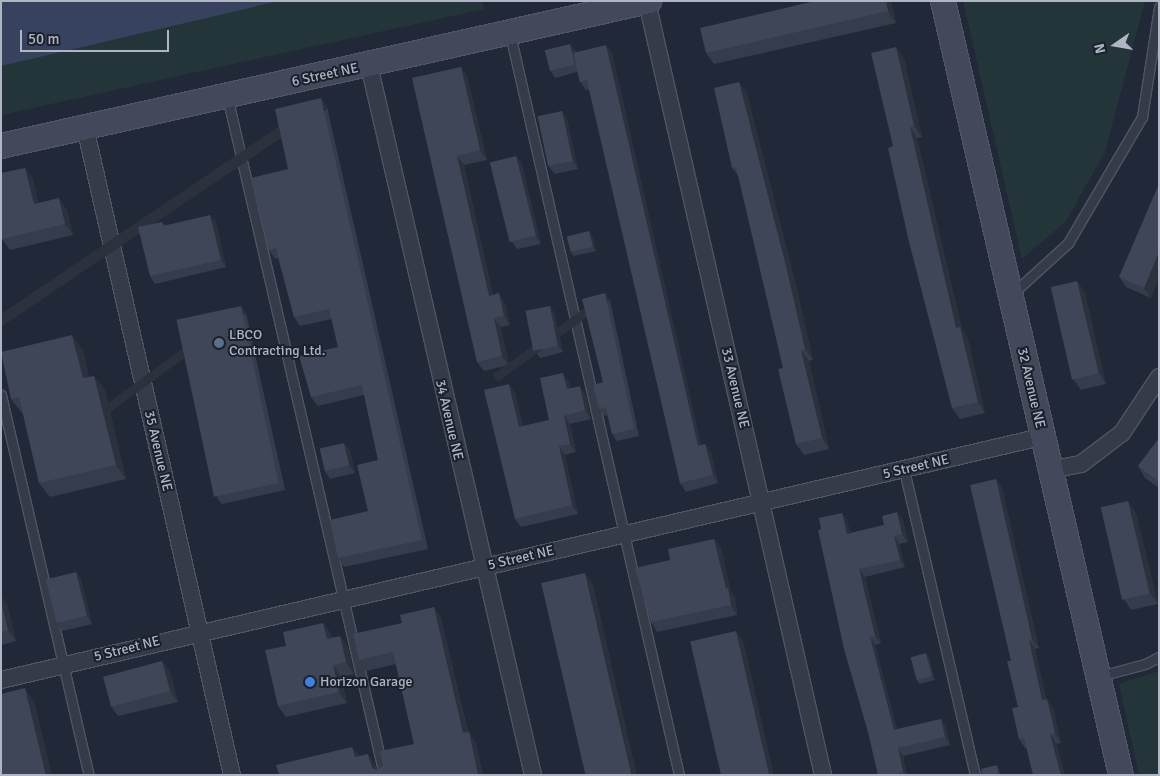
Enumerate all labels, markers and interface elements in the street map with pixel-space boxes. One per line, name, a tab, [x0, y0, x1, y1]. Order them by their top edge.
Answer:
scale bar	[22, 20, 171, 52]
north arrow	[1090, 20, 1140, 70]
text: 50 m	[28, 30, 59, 48]
text: N	[1091, 42, 1109, 55]
street label: 6 Street NE	[290, 60, 360, 90]
place label: LBCO Contracting Ltd.	[229, 327, 325, 360]
marker: LBCO Contracting Ltd.	[213, 337, 225, 349]
street label: 33 Avenue NE	[718, 346, 752, 430]
street label: 32 Avenue NE	[1014, 346, 1048, 430]
street label: 34 Avenue NE	[432, 378, 466, 462]
street label: 35 Avenue NE	[141, 409, 175, 493]
street label: 5 Street NE	[881, 451, 951, 483]
street label: 5 Street NE	[486, 542, 556, 574]
street label: 5 Street NE	[92, 633, 162, 665]
place label: Horizon Garage	[320, 674, 413, 690]
marker: Horizon Garage	[304, 676, 316, 688]

